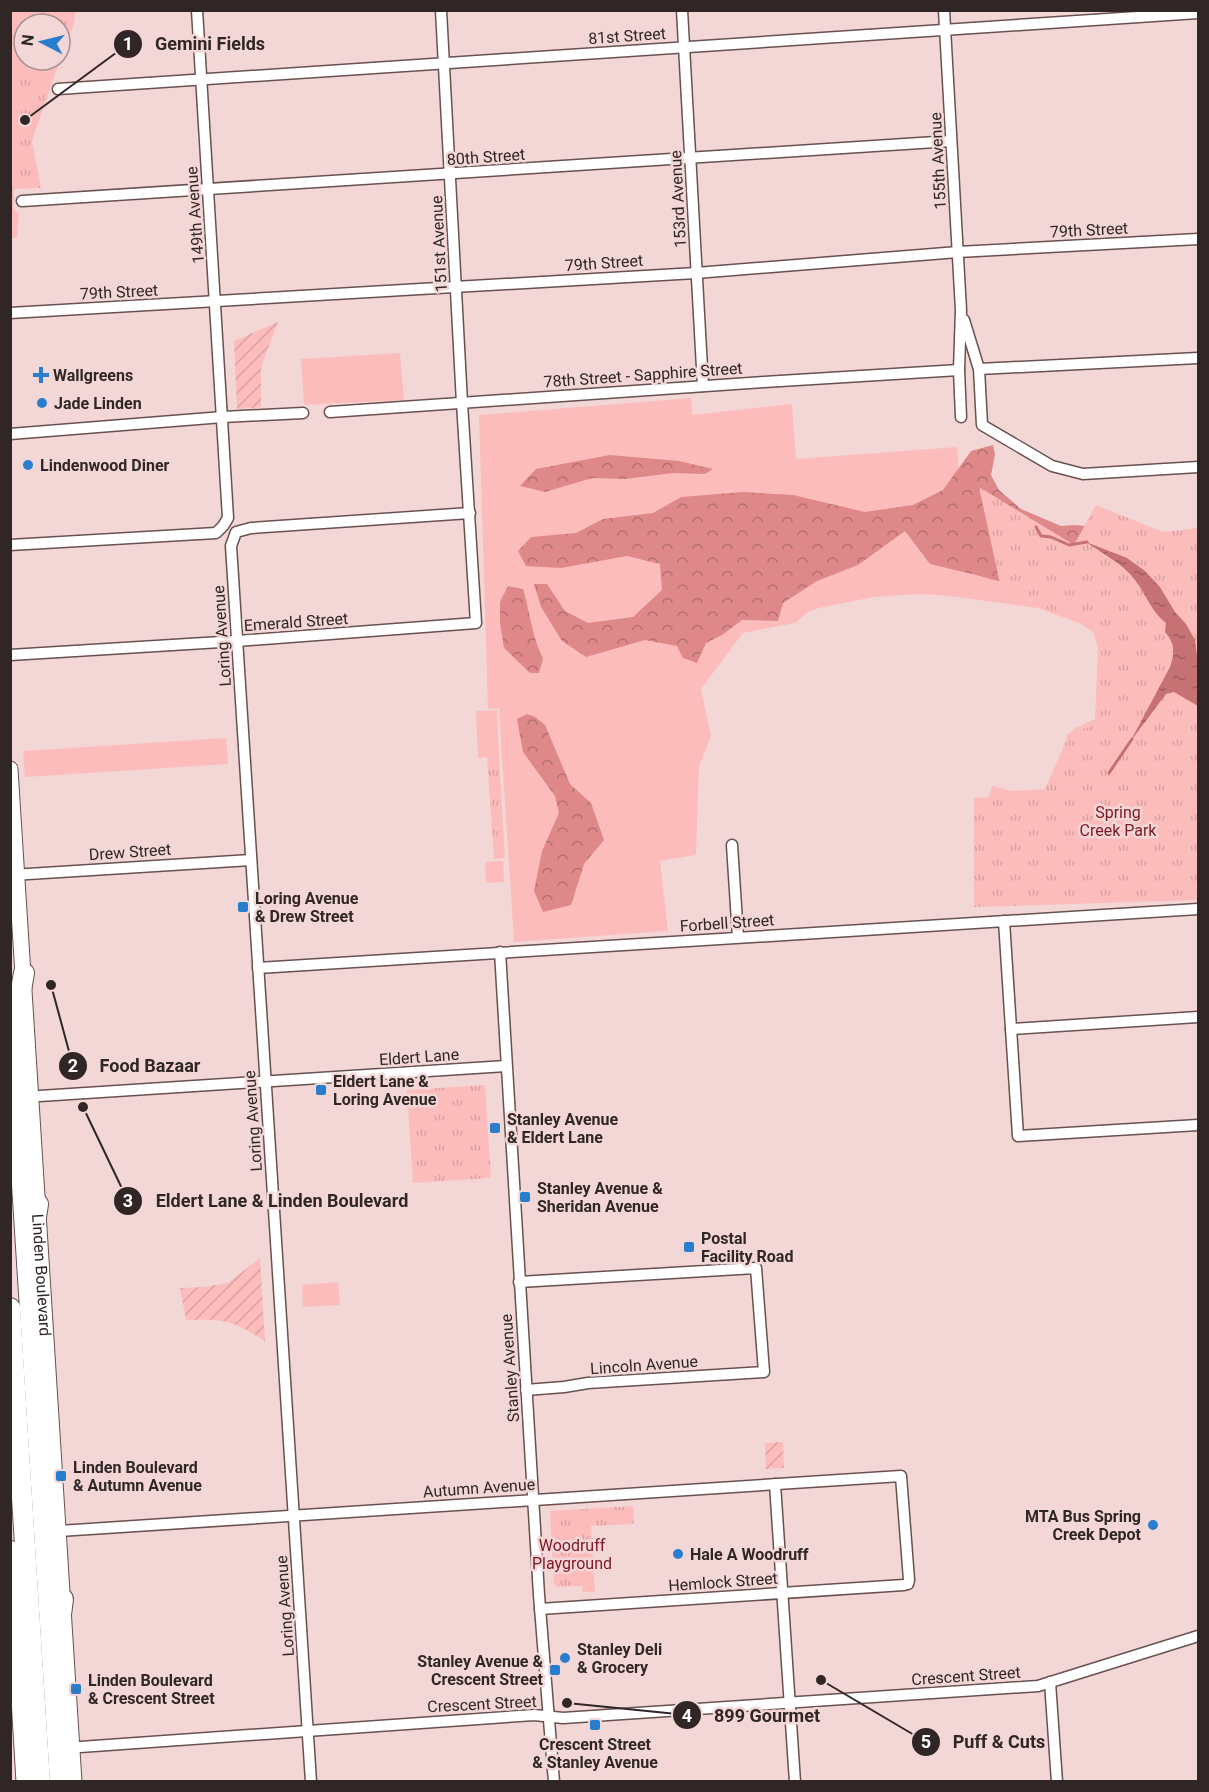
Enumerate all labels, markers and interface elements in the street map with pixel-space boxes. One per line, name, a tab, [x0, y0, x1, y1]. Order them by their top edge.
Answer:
north arrow	[12, 12, 72, 72]
street label: 81st Street	[588, 24, 666, 48]
callout: Gemini Fields	[113, 26, 278, 62]
text: N	[17, 33, 38, 47]
text: 1	[123, 33, 133, 54]
text: Gemini Fields	[155, 33, 265, 54]
street label: 155th Avenue	[926, 112, 950, 210]
street label: 80th Street	[446, 145, 526, 169]
street label: 153rd Avenue	[666, 150, 690, 248]
street label: 149th Avenue	[182, 166, 208, 264]
street label: 151st Avenue	[427, 195, 451, 293]
street label: 79th Street	[1049, 218, 1129, 242]
street label: 79th Street	[564, 251, 644, 275]
street label: 79th Street	[79, 280, 159, 304]
street label: 78th Street - Sapphire Street	[543, 359, 743, 391]
place label: Wallgreens	[53, 366, 133, 385]
marker: Wallgreens	[34, 368, 48, 382]
place label: Jade Linden	[54, 394, 142, 413]
marker: Jade Linden	[35, 396, 49, 410]
place label: Lindenwood Diner	[40, 456, 170, 475]
marker: Lindenwood Diner	[21, 458, 35, 472]
street label: Loring Avenue	[209, 585, 235, 687]
street label: Emerald Street	[243, 609, 349, 635]
park label: Spring Creek Park	[1080, 803, 1157, 840]
street label: Drew Street	[88, 840, 172, 864]
place label: Loring Avenue & Drew Street	[255, 889, 359, 926]
marker: Loring Avenue & Drew Street	[236, 900, 250, 914]
street label: Forbell Street	[679, 910, 775, 936]
street label: Eldert Lane	[378, 1045, 460, 1069]
callout: Food Bazaar	[58, 1048, 213, 1084]
text: 2	[68, 1055, 78, 1076]
text: Food Bazaar	[100, 1055, 201, 1076]
street label: Loring Avenue	[240, 1070, 266, 1172]
place label: Eldert Lane & Loring Avenue	[333, 1072, 437, 1109]
marker: Eldert Lane & Loring Avenue	[314, 1083, 328, 1097]
place label: Stanley Avenue & Eldert Lane	[507, 1110, 619, 1147]
marker: Stanley Avenue & Eldert Lane	[488, 1121, 502, 1135]
place label: Stanley Avenue & Sheridan Avenue	[537, 1179, 663, 1216]
callout: Eldert Lane & Linden Boulevard	[113, 1183, 420, 1219]
text: 3	[123, 1190, 133, 1211]
text: Eldert Lane & Linden Boulevard	[156, 1190, 408, 1211]
marker: Stanley Avenue & Sheridan Avenue	[518, 1190, 532, 1204]
street label: Linden Boulevard	[29, 1213, 55, 1337]
place label: Postal Facility Road	[701, 1229, 793, 1266]
marker: Postal Facility Road	[682, 1240, 696, 1254]
street label: Stanley Avenue	[497, 1313, 523, 1423]
street label: Lincoln Avenue	[590, 1352, 698, 1378]
place label: Linden Boulevard & Autumn Avenue	[73, 1458, 202, 1495]
marker: Linden Boulevard & Autumn Avenue	[54, 1469, 68, 1483]
street label: Autumn Avenue	[422, 1475, 536, 1501]
place label: MTA Bus Spring Creek Depot	[1025, 1507, 1142, 1544]
marker: MTA Bus Spring Creek Depot	[1146, 1518, 1160, 1532]
park label: Woodruff Playground	[532, 1536, 612, 1573]
place label: Hale A Woodruff	[690, 1545, 809, 1564]
marker: Hale A Woodruff	[671, 1547, 685, 1561]
street label: Loring Avenue	[272, 1555, 298, 1657]
street label: Hemlock Street	[668, 1569, 778, 1595]
place label: Stanley Deli & Grocery	[577, 1640, 662, 1677]
marker: Stanley Deli & Grocery	[558, 1651, 572, 1665]
place label: Stanley Avenue & Crescent Street	[417, 1652, 544, 1689]
marker: Stanley Avenue & Crescent Street	[548, 1663, 562, 1677]
street label: Crescent Street	[911, 1663, 1021, 1689]
place label: Linden Boulevard & Crescent Street	[88, 1671, 215, 1708]
marker: Linden Boulevard & Crescent Street	[69, 1682, 83, 1696]
street label: Crescent Street	[427, 1692, 537, 1716]
callout: 899 Gourmet	[672, 1697, 832, 1733]
text: 4	[682, 1705, 692, 1726]
text: 899 Gourmet	[714, 1705, 820, 1726]
marker: Crescent Street & Stanley Avenue	[588, 1718, 602, 1732]
callout: Puff & Cuts	[911, 1724, 1057, 1760]
text: 5	[921, 1731, 931, 1752]
text: Puff & Cuts	[953, 1731, 1045, 1752]
place label: Crescent Street & Stanley Avenue	[532, 1735, 658, 1772]

